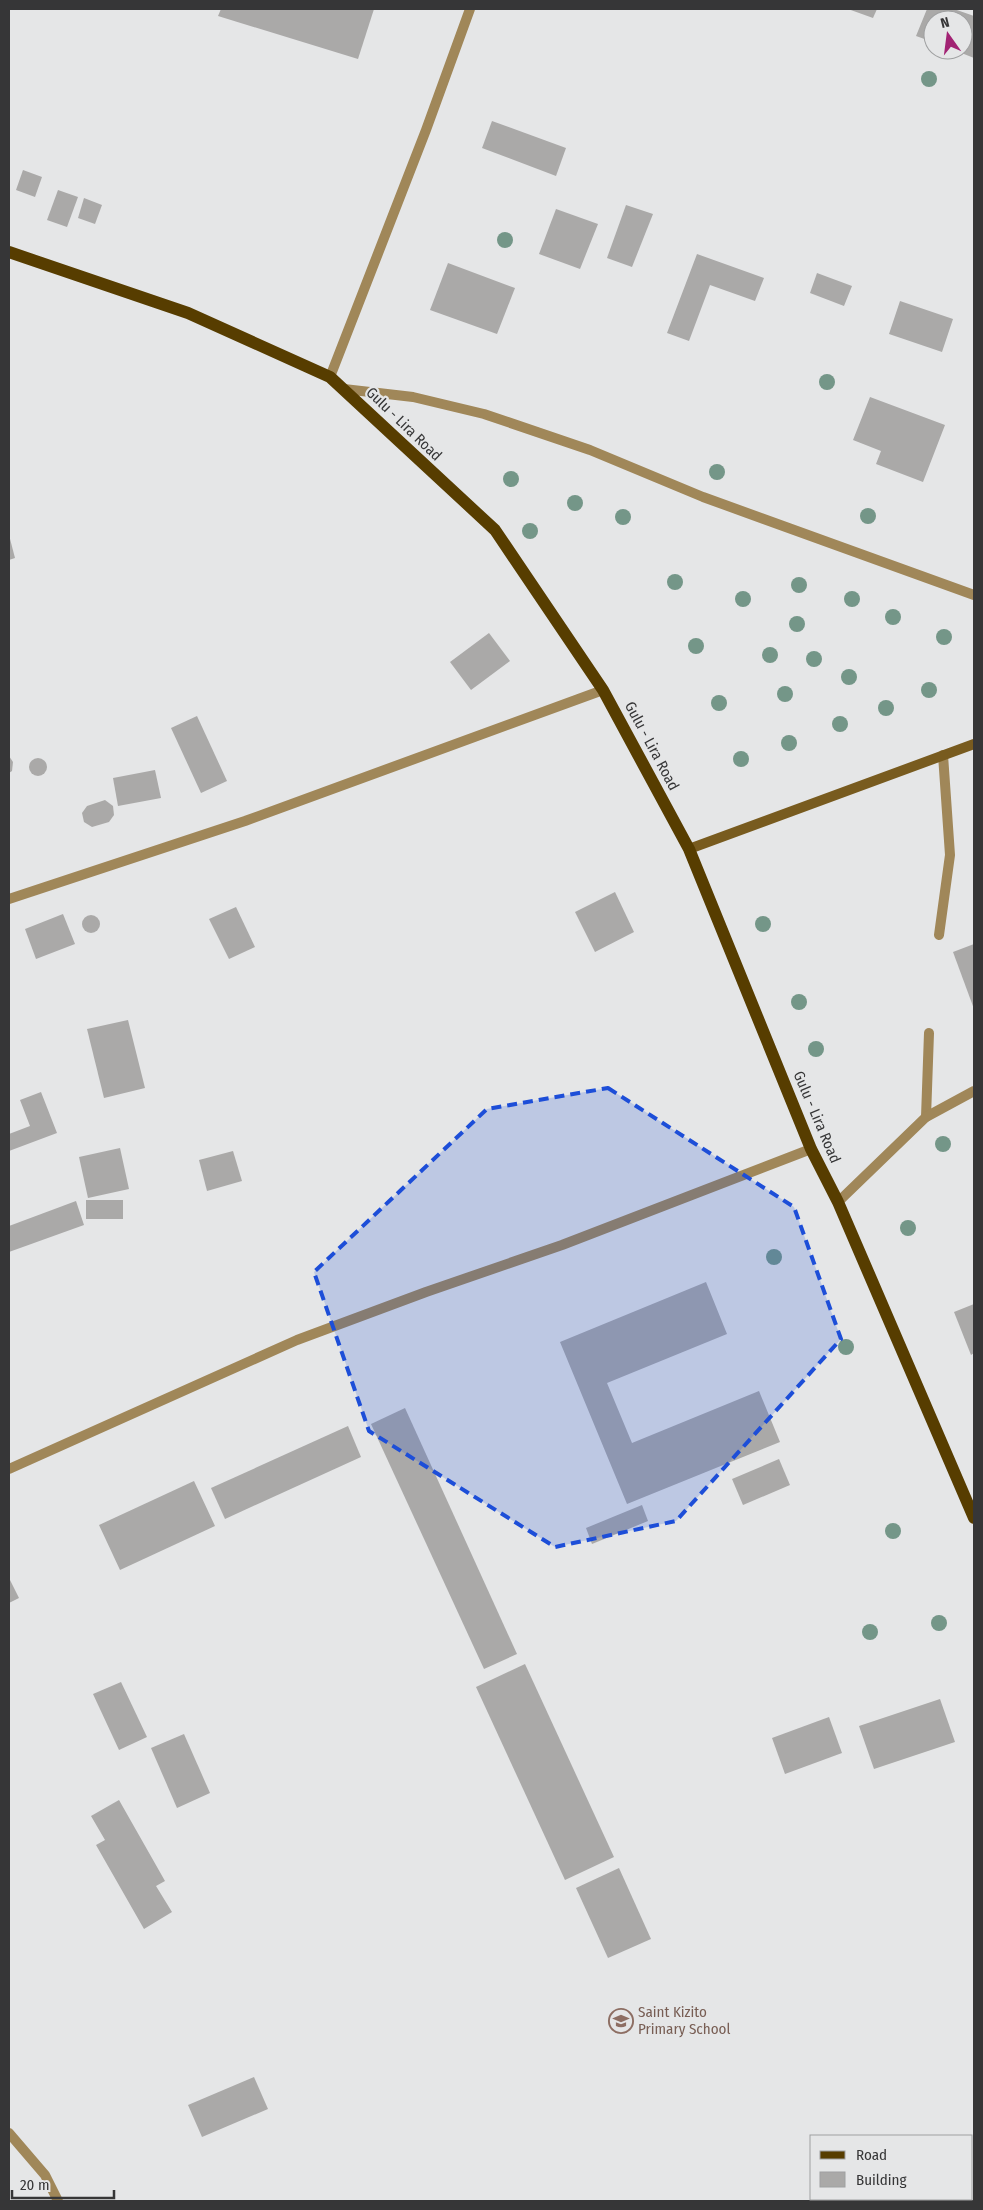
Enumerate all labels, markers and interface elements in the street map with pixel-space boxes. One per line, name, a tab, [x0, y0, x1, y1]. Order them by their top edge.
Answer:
north arrow	[923, 10, 973, 60]
text: N	[939, 14, 951, 32]
street label: Gulu - Lira Road	[363, 383, 445, 465]
street label: Gulu - Lira Road	[621, 699, 683, 793]
street label: Gulu - Lira Road	[790, 1068, 844, 1166]
place label: Saint Kizito Primary School	[638, 2003, 730, 2038]
school or university icon: Saint Kizito Primary School	[608, 2008, 634, 2034]
legend	[810, 2135, 973, 2200]
text: Road	[856, 2146, 887, 2164]
scale bar	[12, 2168, 115, 2200]
text: Building	[856, 2171, 907, 2189]
text: 20 m	[20, 2176, 50, 2194]

